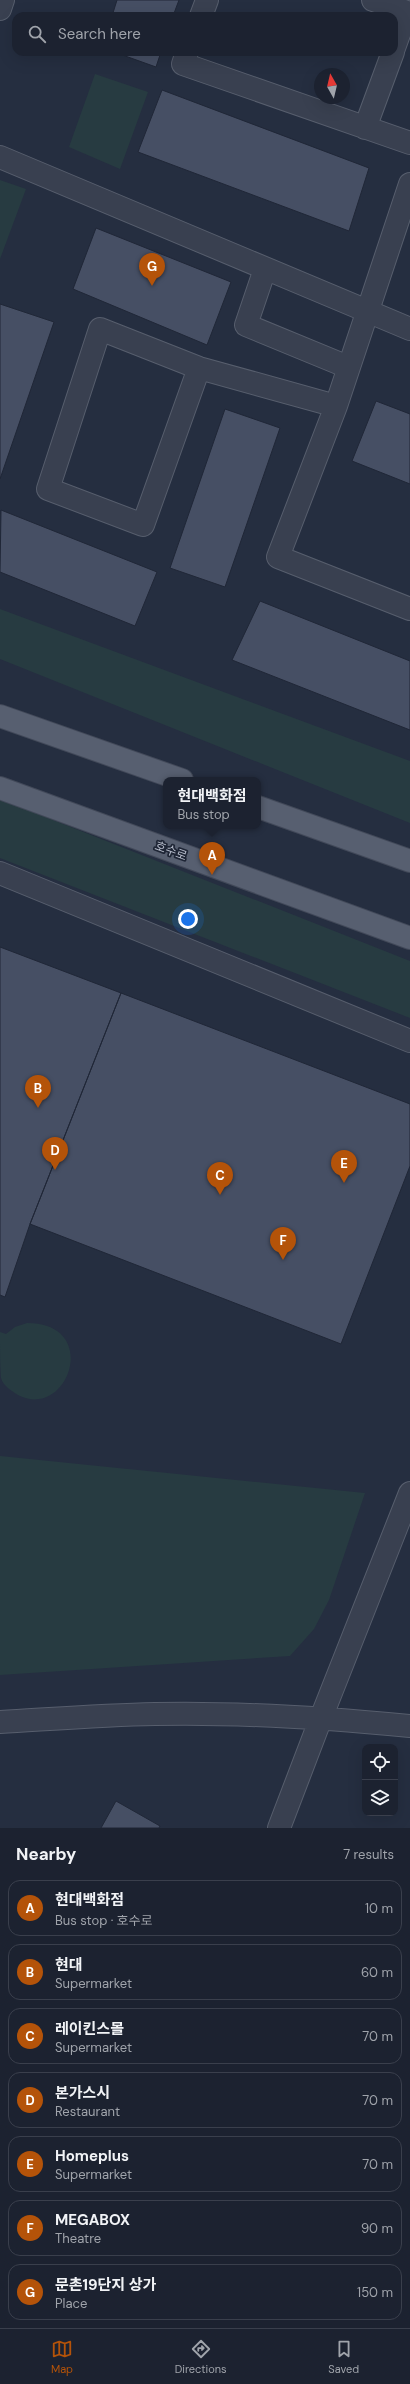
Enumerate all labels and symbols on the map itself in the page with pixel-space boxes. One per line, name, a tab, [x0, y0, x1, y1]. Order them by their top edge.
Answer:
north arrow	[314, 68, 350, 104]
pin: G	[139, 253, 165, 286]
street label: 호수로	[153, 838, 189, 864]
pin: A	[199, 842, 225, 875]
your location	[178, 909, 198, 929]
pin: B	[25, 1075, 51, 1108]
pin: D	[42, 1137, 68, 1170]
pin: E	[331, 1150, 357, 1183]
pin: C	[207, 1162, 233, 1195]
pin: F	[270, 1227, 296, 1260]

